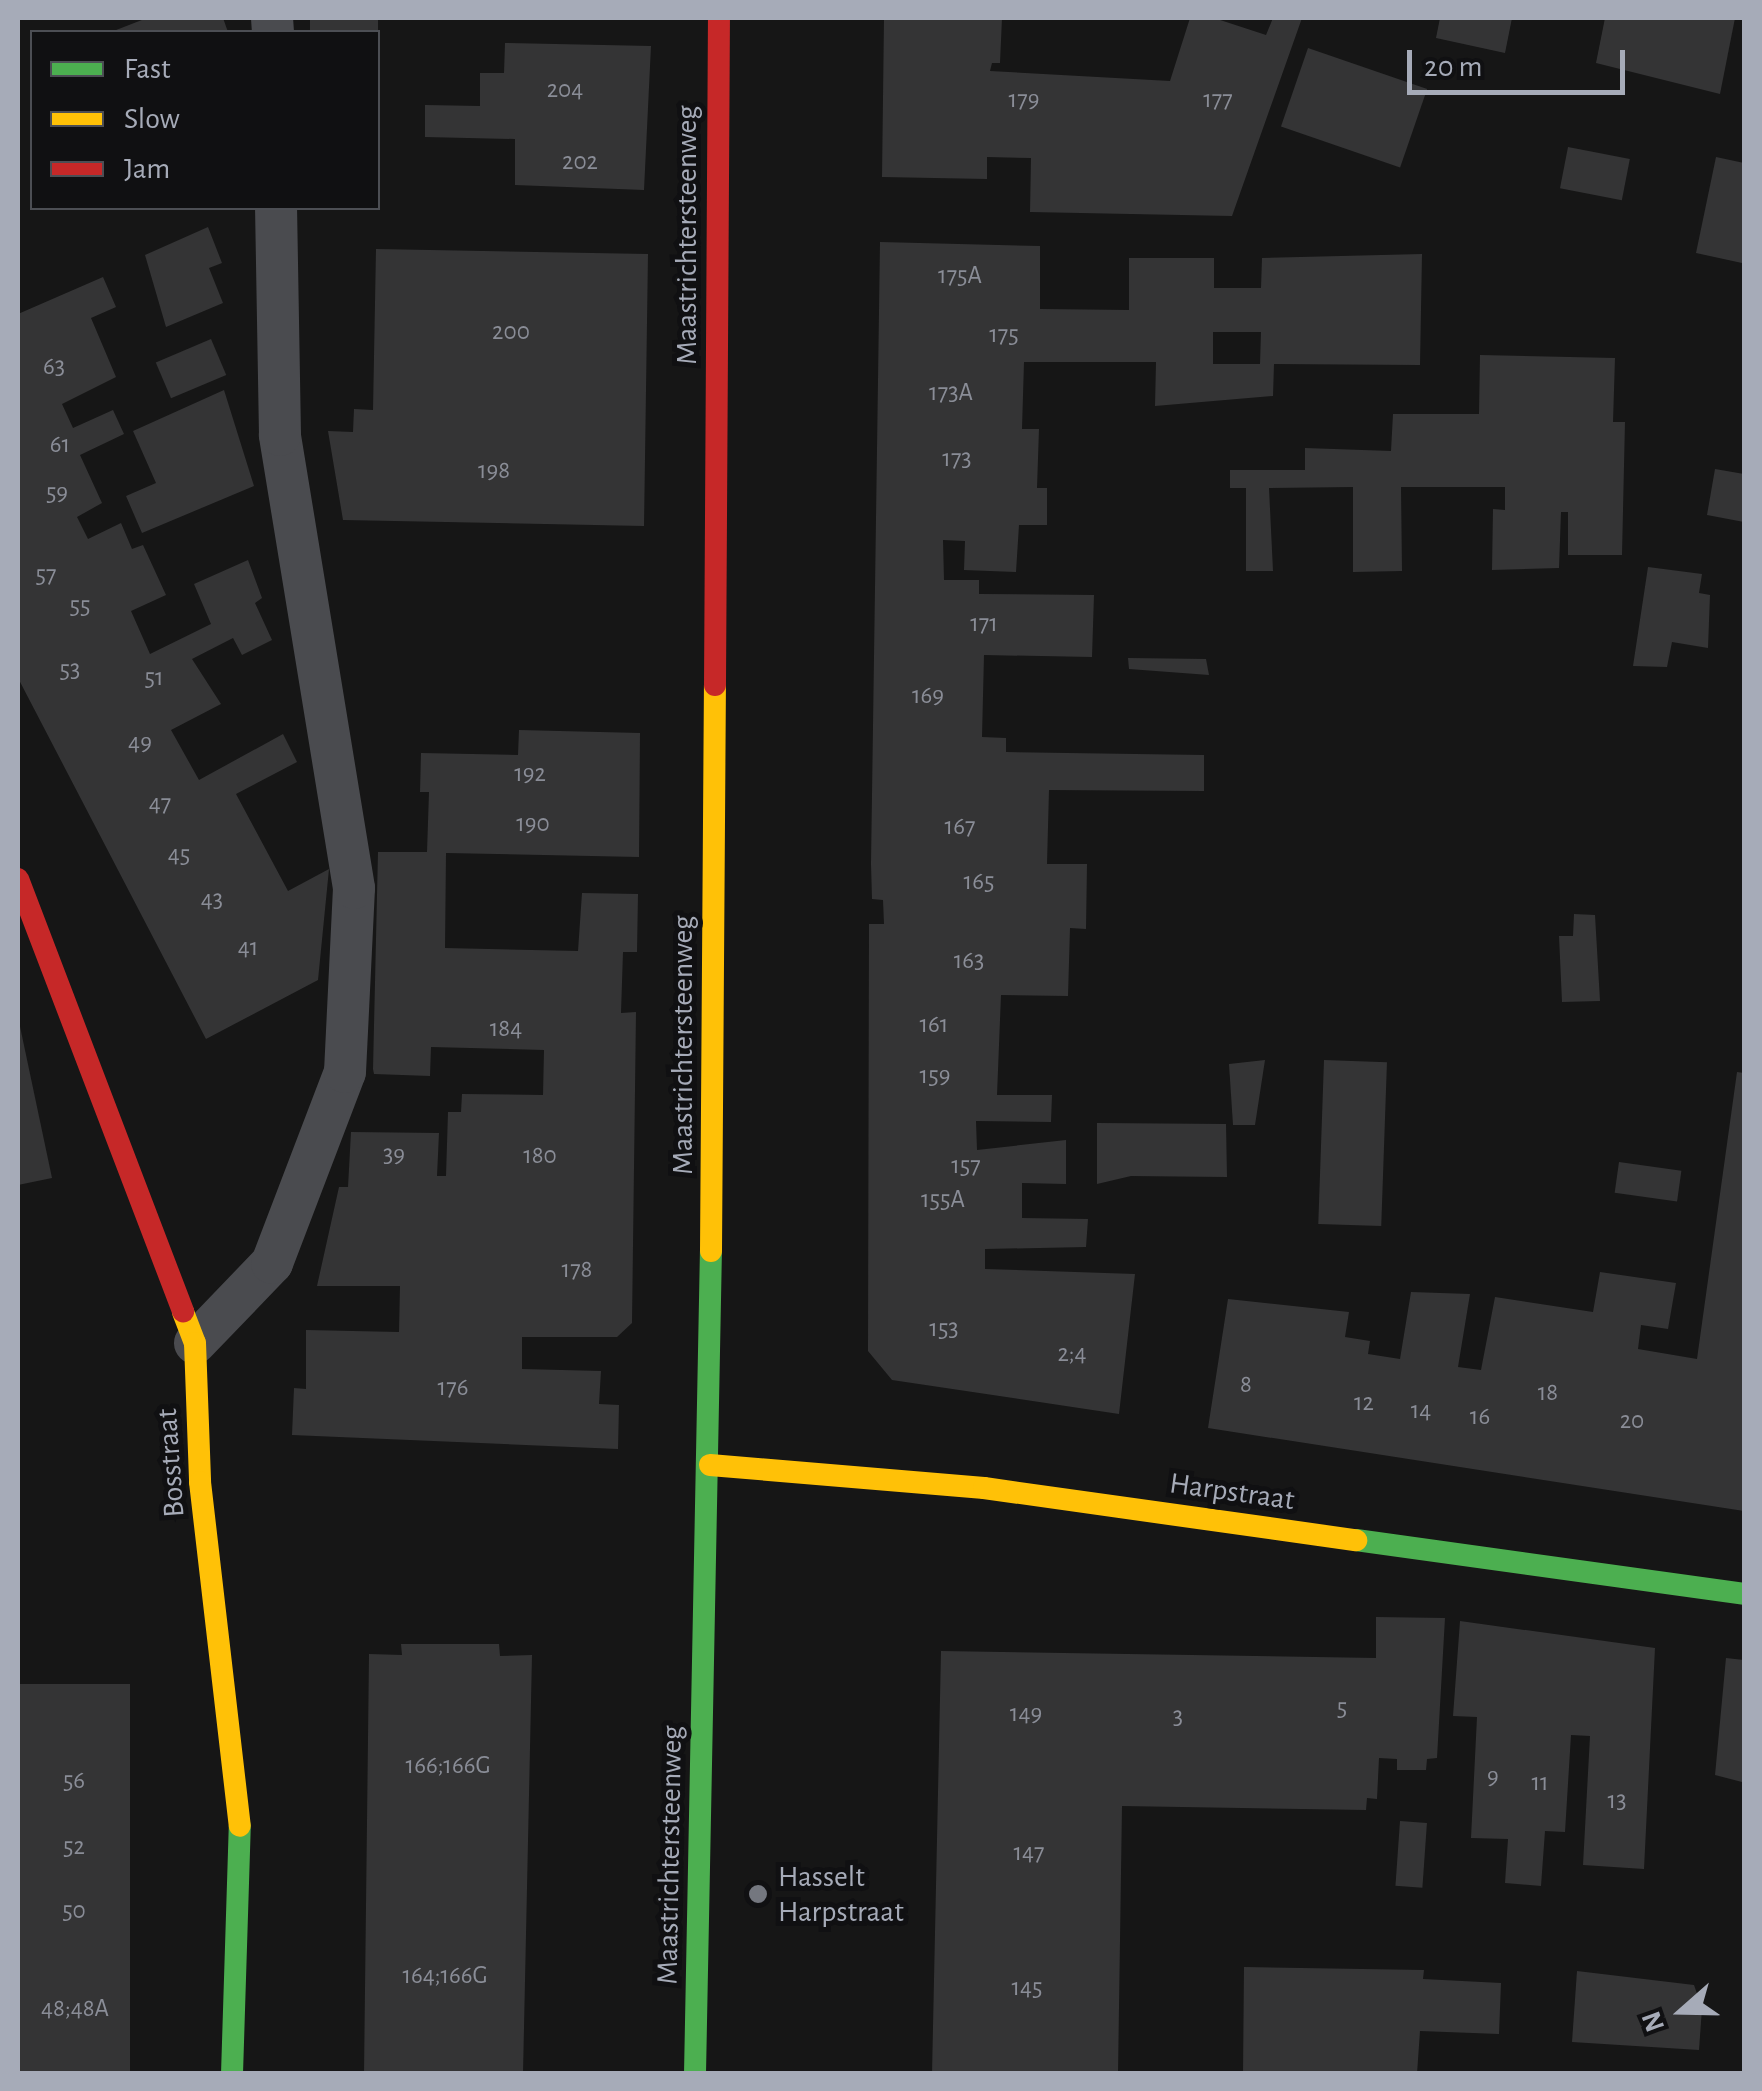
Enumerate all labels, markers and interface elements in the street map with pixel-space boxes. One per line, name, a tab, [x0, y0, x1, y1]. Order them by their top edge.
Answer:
legend	[30, 30, 380, 210]
scale bar	[1412, 30, 1630, 92]
text: 20 m	[1424, 52, 1482, 82]
text: Fast	[124, 54, 171, 84]
house number: 204	[547, 75, 583, 105]
house number: 179	[1009, 85, 1039, 115]
house number: 177	[1203, 85, 1233, 115]
text: Slow	[124, 104, 180, 134]
street label: Maastrichtersteenweg	[669, 105, 705, 365]
house number: 202	[562, 147, 598, 177]
text: Jam	[124, 154, 170, 184]
house number: 175A	[938, 261, 982, 291]
house number: 200	[492, 317, 530, 347]
house number: 175	[989, 320, 1019, 350]
house number: 63	[43, 352, 65, 382]
house number: 173A	[929, 378, 973, 408]
house number: 61	[50, 430, 70, 460]
house number: 173	[942, 444, 972, 474]
house number: 198	[478, 456, 510, 486]
house number: 59	[46, 478, 68, 508]
house number: 57	[36, 560, 56, 590]
house number: 55	[70, 591, 90, 621]
house number: 171	[970, 609, 998, 639]
house number: 53	[60, 655, 80, 685]
house number: 51	[144, 663, 164, 693]
house number: 169	[912, 681, 944, 711]
house number: 49	[128, 728, 152, 758]
house number: 192	[514, 759, 546, 789]
house number: 47	[149, 789, 171, 819]
house number: 190	[516, 809, 550, 839]
house number: 167	[945, 812, 975, 842]
house number: 45	[168, 840, 190, 870]
house number: 165	[964, 867, 994, 897]
house number: 43	[201, 885, 223, 915]
street label: Maastrichtersteenweg	[665, 915, 701, 1175]
house number: 41	[238, 933, 258, 963]
house number: 163	[954, 946, 984, 976]
house number: 161	[920, 1010, 948, 1040]
house number: 184	[490, 1014, 522, 1044]
house number: 159	[920, 1061, 950, 1091]
house number: 39	[383, 1140, 405, 1170]
house number: 180	[523, 1141, 557, 1171]
house number: 157	[951, 1151, 981, 1181]
house number: 155A	[921, 1185, 965, 1215]
house number: 178	[562, 1255, 592, 1285]
house number: 153	[929, 1314, 959, 1344]
house number: 2;4	[1057, 1339, 1087, 1369]
house number: 8	[1240, 1370, 1252, 1400]
house number: 176	[438, 1373, 468, 1403]
house number: 18	[1538, 1378, 1558, 1408]
house number: 12	[1354, 1388, 1374, 1418]
house number: 14	[1411, 1396, 1431, 1426]
house number: 16	[1470, 1402, 1490, 1432]
house number: 20	[1620, 1406, 1644, 1436]
street label: Bosstraat	[149, 1407, 193, 1519]
street label: Harpstraat	[1167, 1465, 1297, 1519]
house number: 5	[1337, 1693, 1347, 1723]
house number: 149	[1010, 1699, 1042, 1729]
house number: 3	[1173, 1702, 1183, 1732]
street label: Maastrichtersteenweg	[650, 1725, 690, 1985]
house number: 166;166G	[406, 1751, 490, 1781]
house number: 9	[1487, 1762, 1499, 1792]
house number: 56	[63, 1766, 85, 1796]
house number: 11	[1531, 1768, 1549, 1798]
house number: 13	[1608, 1786, 1626, 1816]
house number: 52	[63, 1832, 85, 1862]
house number: 147	[1013, 1838, 1045, 1868]
place label: Hasselt Harpstraat	[778, 1859, 904, 1930]
marker: Hasselt Harpstraat	[747, 1883, 769, 1905]
house number: 50	[62, 1896, 86, 1926]
house number: 164;166G	[402, 1961, 488, 1991]
north arrow	[1632, 1961, 1732, 2061]
house number: 145	[1011, 1973, 1043, 2003]
house number: 48;48A	[41, 1994, 109, 2024]
text: N	[1637, 2007, 1670, 2035]

